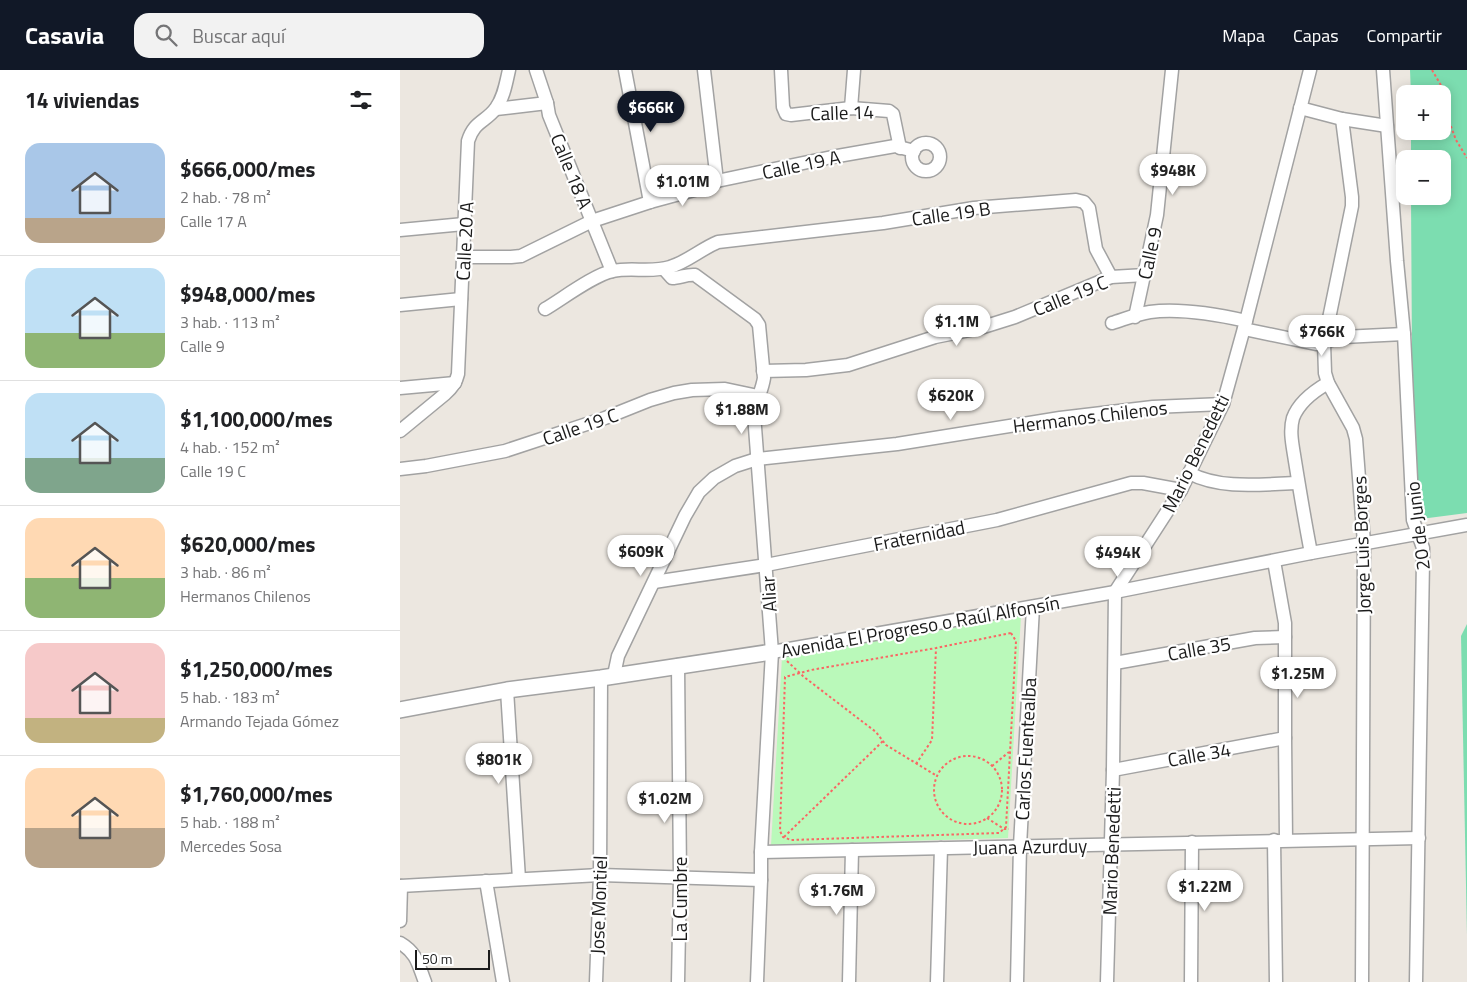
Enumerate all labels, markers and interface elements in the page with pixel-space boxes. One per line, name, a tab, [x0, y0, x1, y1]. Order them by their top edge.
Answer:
search box	[134, 13, 484, 58]
text: Casavia	[25, 17, 104, 53]
icon: search	[152, 21, 180, 49]
text: Buscar aquí	[192, 21, 285, 50]
text: Mapa	[1222, 22, 1265, 49]
text: Capas	[1293, 22, 1339, 49]
text: Compartir	[1367, 22, 1442, 49]
text: 14 viviendas	[25, 84, 139, 116]
map controls	[1396, 85, 1451, 205]
button: +	[1396, 85, 1451, 140]
icon: filters	[347, 86, 375, 114]
pin: $666K	[616, 90, 686, 133]
text: $666K	[628, 95, 674, 119]
street label: Calle 14	[810, 96, 874, 128]
street label: Calle 18 A	[544, 129, 600, 213]
street label: Calle 19 A	[759, 142, 843, 186]
button: −	[1396, 150, 1451, 205]
text: $666,000/mes	[180, 153, 315, 185]
pin: $948K	[1138, 154, 1208, 196]
text: $948K	[1150, 158, 1196, 182]
icon: home	[65, 163, 125, 223]
pin: $1.01M	[642, 164, 724, 207]
text: $1.01M	[656, 169, 710, 193]
text: 2 hab. · 78 m²	[180, 185, 271, 209]
street label: Calle 19 B	[910, 193, 992, 233]
street label: Calle 20 A	[447, 201, 481, 281]
text: Calle 17 A	[180, 209, 247, 233]
street label: Calle 9	[1129, 224, 1169, 282]
street label: Calle 19 C	[1028, 267, 1112, 323]
text: $948,000/mes	[180, 278, 315, 310]
icon: home	[65, 288, 125, 348]
pin: $1.1M	[922, 304, 992, 347]
text: $1.1M	[935, 309, 979, 333]
text: 3 hab. · 113 m²	[180, 310, 280, 334]
pin: $766K	[1287, 314, 1357, 357]
text: $766K	[1299, 319, 1345, 343]
text: Calle 9	[180, 334, 225, 358]
pin: $620K	[916, 378, 986, 421]
text: $620K	[928, 383, 974, 407]
street label: Mario Benedetti	[1154, 389, 1236, 517]
pin: $1.88M	[701, 392, 783, 435]
street label: Hermanos Chilenos	[1011, 392, 1169, 440]
text: $1.88M	[715, 397, 769, 421]
street label: Calle 19 C	[538, 400, 622, 452]
text: $1,100,000/mes	[180, 403, 333, 435]
icon: home	[65, 413, 125, 473]
text: 4 hab. · 152 m²	[180, 435, 280, 459]
text: Calle 19 C	[180, 459, 246, 483]
street label: Jorge Luis Borges	[1344, 475, 1378, 614]
street label: 20 de Junio	[1397, 480, 1437, 572]
street label: Fraternidad	[871, 512, 967, 558]
text: $620,000/mes	[180, 528, 315, 560]
pin: $609K	[606, 534, 676, 577]
pin: $494K	[1083, 536, 1153, 578]
icon: home	[65, 538, 125, 598]
text: $609K	[618, 539, 664, 563]
text: $494K	[1095, 540, 1141, 564]
text: 3 hab. · 86 m²	[180, 560, 271, 584]
street label: Aliar	[752, 575, 784, 613]
text: Hermanos Chilenos	[180, 584, 311, 608]
street label: Avenida El Progreso o Raúl Alfonsín	[778, 587, 1062, 665]
street label: Calle 35	[1165, 628, 1233, 668]
text: $1,250,000/mes	[180, 653, 333, 685]
pin: $1.25M	[1257, 656, 1339, 699]
text: $1.25M	[1271, 661, 1325, 685]
icon: home	[65, 663, 125, 723]
street label: Carlos Fuentealba	[1007, 676, 1043, 821]
text: 5 hab. · 183 m²	[180, 685, 280, 709]
text: Armando Tejada Gómez	[180, 709, 339, 733]
street label: Calle 34	[1165, 734, 1233, 774]
pin: $801K	[464, 742, 534, 785]
text: $801K	[476, 747, 522, 771]
text: $1,760,000/mes	[180, 778, 333, 810]
pin: $1.02M	[624, 782, 706, 824]
text: $1.02M	[638, 786, 692, 810]
street label: Mario Benedetti	[1094, 786, 1128, 916]
icon: home	[65, 788, 125, 848]
text: 5 hab. · 188 m²	[180, 810, 280, 834]
street label: Juana Azurduy	[972, 831, 1088, 861]
text: Mercedes Sosa	[180, 834, 282, 858]
street label: Jose Montiel	[582, 855, 614, 955]
street label: La Cumbre	[665, 857, 694, 941]
pin: $1.22M	[1164, 870, 1246, 912]
pin: $1.76M	[796, 874, 878, 916]
text: $1.22M	[1178, 874, 1232, 898]
text: $1.76M	[810, 878, 864, 902]
scale bar	[415, 947, 490, 970]
text: 50 m	[422, 948, 452, 969]

